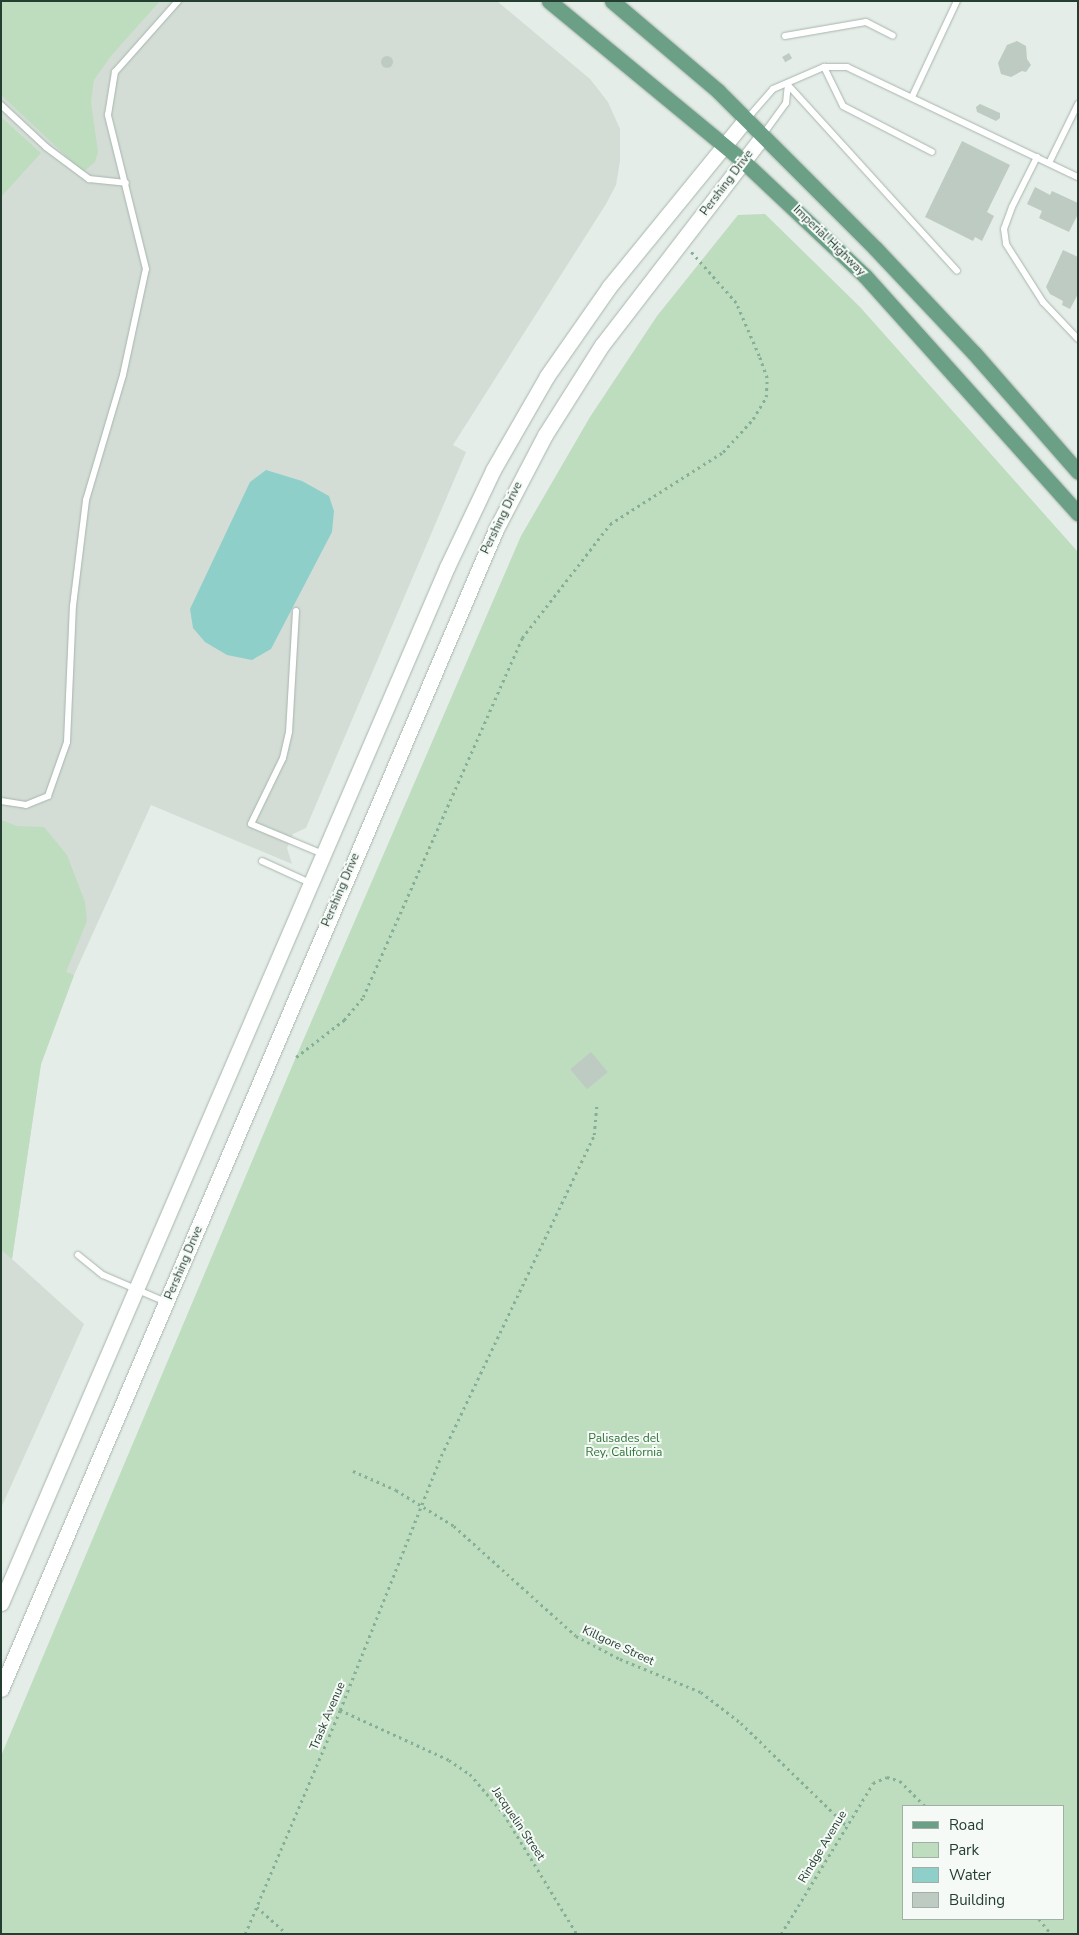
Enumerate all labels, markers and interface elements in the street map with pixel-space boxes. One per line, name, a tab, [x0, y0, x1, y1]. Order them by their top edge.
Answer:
street label: Pershing Drive	[698, 147, 756, 219]
street label: Imperial Highway	[790, 203, 868, 279]
street label: Pershing Drive	[478, 479, 526, 557]
street label: Pershing Drive	[319, 851, 363, 929]
street label: Pershing Drive	[162, 1224, 206, 1302]
park label: Palisades del Rey, California	[586, 1432, 662, 1460]
street label: Killgore Street	[580, 1623, 656, 1669]
street label: Trask Avenue	[307, 1680, 349, 1752]
street label: Jacquelin Street	[488, 1785, 548, 1863]
legend	[902, 1805, 1064, 1920]
street label: Rindge Avenue	[796, 1808, 850, 1886]
text: Road	[949, 1815, 984, 1835]
text: Park	[949, 1840, 979, 1860]
text: Water	[949, 1865, 991, 1885]
text: Building	[949, 1890, 1005, 1910]

